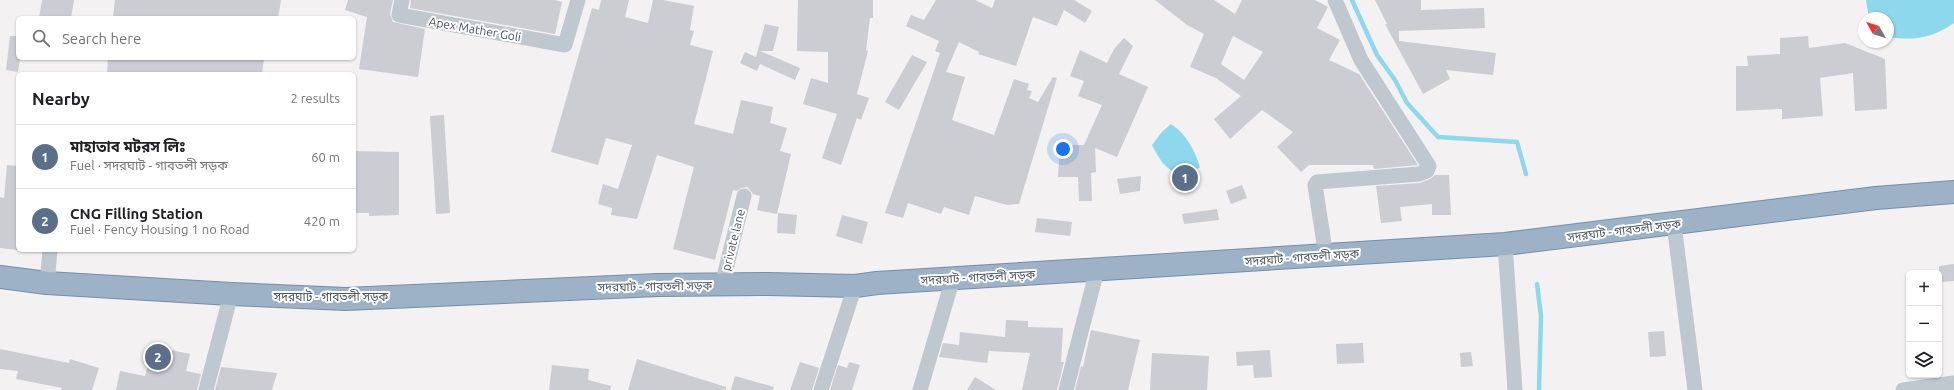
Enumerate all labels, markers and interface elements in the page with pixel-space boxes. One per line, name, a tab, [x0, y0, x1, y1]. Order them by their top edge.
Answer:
north arrow	[1858, 12, 1894, 48]
street label: Apex Mather Goli	[428, 14, 522, 44]
search box	[16, 16, 356, 60]
icon: search	[30, 27, 52, 49]
text: Search here	[62, 30, 141, 47]
text: Nearby	[32, 89, 90, 108]
text: 2 results	[290, 91, 340, 105]
text: মাহাতাব মটরস লিঃ	[70, 138, 186, 155]
your location	[1053, 139, 1073, 159]
text: 1	[41, 150, 49, 164]
text: 60 m	[311, 150, 340, 164]
text: Fuel · সদরঘাট - গাবতলী সড়ক	[70, 158, 228, 172]
pin: 1	[1172, 163, 1198, 193]
text: CNG Filling Station	[70, 205, 203, 222]
street label: private lane	[719, 208, 747, 272]
text: 2	[41, 214, 49, 228]
text: 420 m	[304, 214, 340, 228]
street label: সদরঘাট - গাবতলী সড়ক	[1565, 216, 1682, 245]
text: Fuel · Fency Housing 1 no Road	[70, 222, 250, 236]
street label: সদরঘাট - গাবতলী সড়ক	[1243, 246, 1360, 269]
street label: সদরঘাট - গাবতলী সড়ক	[919, 266, 1036, 288]
map controls	[1906, 270, 1942, 378]
button: +	[1906, 270, 1942, 306]
street label: সদরঘাট - গাবতলী সড়ক	[597, 277, 713, 295]
street label: সদরঘাট - গাবতলী সড়ক	[273, 289, 389, 304]
button: −	[1906, 306, 1942, 342]
pin: 2	[145, 342, 171, 372]
button: layers	[1906, 342, 1942, 378]

